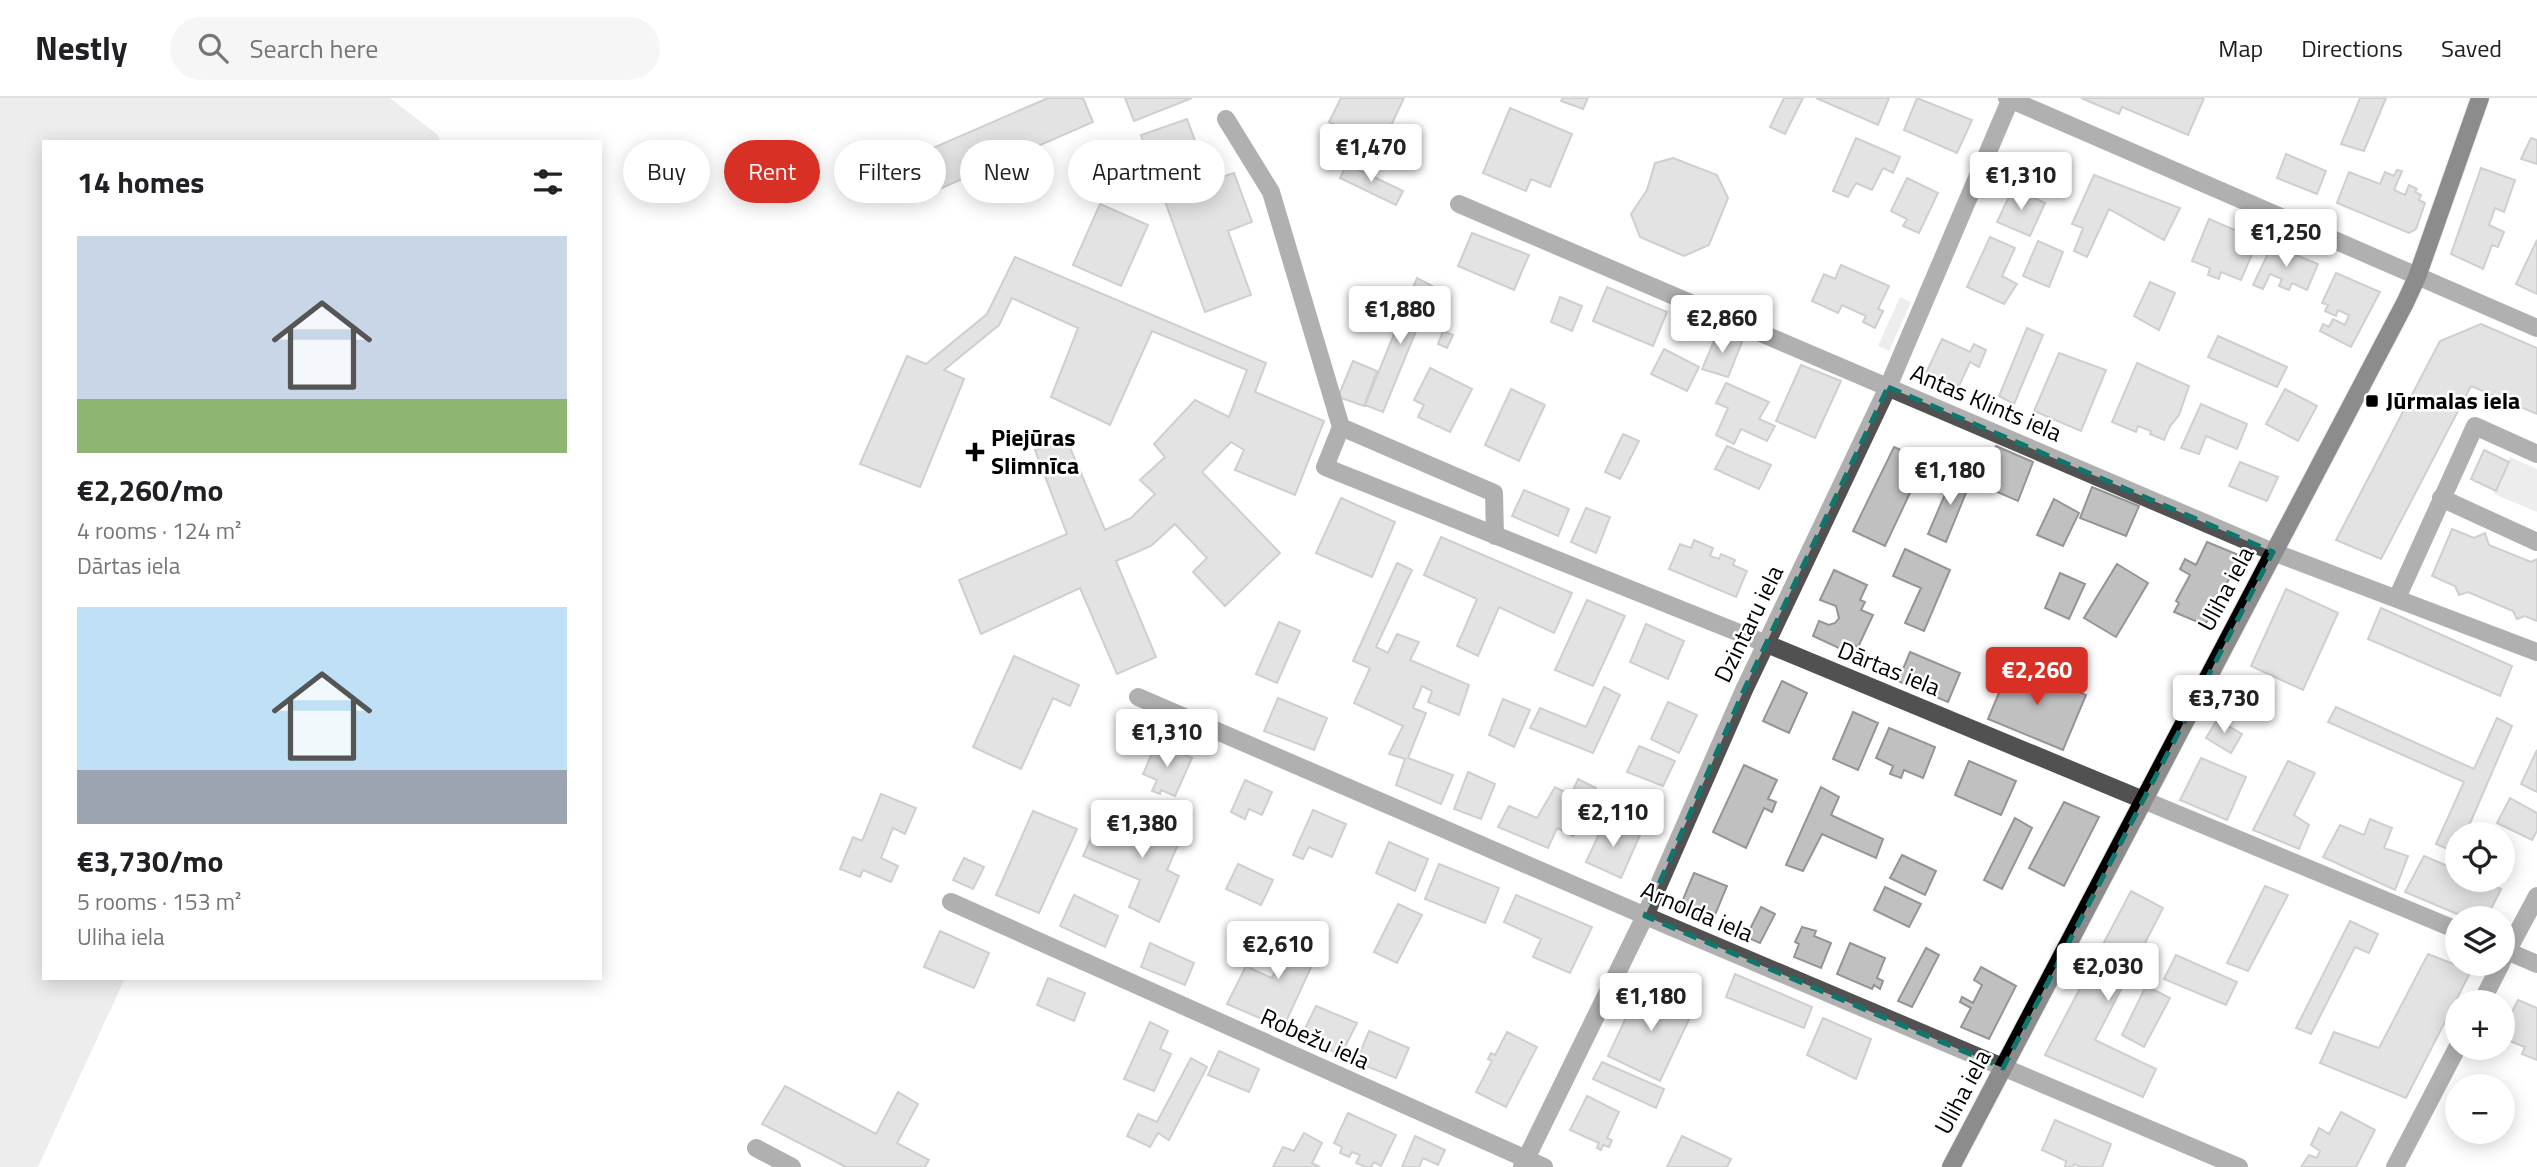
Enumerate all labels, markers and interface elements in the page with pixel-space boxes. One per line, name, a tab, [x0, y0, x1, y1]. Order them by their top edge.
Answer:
search box	[170, 17, 660, 80]
text: Nestly	[35, 23, 128, 73]
icon: search	[194, 29, 232, 67]
text: Search here	[250, 29, 378, 68]
text: Map	[2218, 30, 2263, 66]
text: Directions	[2301, 30, 2403, 66]
text: Saved	[2441, 30, 2502, 66]
pin: €1,470	[1314, 125, 1428, 184]
text: €1,470	[1336, 129, 1406, 164]
chip: Buy	[623, 140, 710, 203]
chip: Rent	[724, 140, 820, 203]
chip: Filters	[834, 140, 946, 203]
chip: New	[960, 140, 1054, 203]
chip: Apartment	[1068, 140, 1225, 203]
pin: €1,310	[1964, 152, 2078, 212]
text: €1,310	[1986, 157, 2056, 192]
text: 14 homes	[77, 159, 204, 205]
icon: filters	[529, 163, 567, 201]
pin: €1,250	[2229, 209, 2343, 269]
text: €1,250	[2251, 214, 2321, 249]
icon: home	[259, 282, 385, 408]
pin: €1,880	[1343, 286, 1457, 346]
text: €1,880	[1365, 291, 1435, 326]
pin: €2,860	[1665, 296, 1779, 355]
text: €2,860	[1687, 300, 1757, 335]
street label: Antas Klints iela	[1905, 354, 2068, 450]
place label: Jūrmalas iela	[2386, 382, 2520, 418]
marker: Jūrmalas iela	[2364, 393, 2380, 409]
place label: Piejūras Slimnīca	[991, 419, 1079, 483]
marker: Piejūras Slimnīca	[965, 442, 985, 462]
pin: €1,180	[1893, 448, 2007, 507]
text: €1,180	[1915, 452, 1985, 487]
text: €2,260/mo	[77, 467, 223, 513]
text: 4 rooms · 124 m²	[77, 513, 241, 548]
street label: Uliha iela	[2188, 540, 2262, 637]
text: Dārtas iela	[77, 548, 180, 583]
street label: Dzintaru iela	[1704, 559, 1792, 688]
street label: Dārtas iela	[1833, 631, 1946, 705]
pin: €2,260	[1980, 648, 2094, 707]
text: €2,260	[2002, 652, 2072, 687]
icon: home	[259, 653, 385, 779]
pin: €3,730	[2167, 676, 2281, 735]
text: €3,730	[2189, 680, 2259, 715]
pin: €1,310	[1110, 710, 1224, 769]
text: €1,310	[1132, 714, 1202, 749]
pin: €2,110	[1556, 790, 1670, 849]
text: €2,110	[1578, 794, 1648, 829]
pin: €1,380	[1085, 800, 1199, 860]
text: €1,380	[1107, 805, 1177, 840]
map controls	[2445, 822, 2515, 1144]
button: locate	[2445, 822, 2515, 892]
text: €3,730/mo	[77, 838, 223, 884]
street label: Arnolda iela	[1636, 871, 1759, 951]
text: 5 rooms · 153 m²	[77, 884, 241, 919]
button: layers	[2445, 906, 2515, 976]
text: Uliha iela	[77, 919, 165, 954]
pin: €2,610	[1221, 922, 1335, 981]
text: €2,610	[1243, 926, 1313, 961]
pin: €2,030	[2051, 944, 2165, 1003]
text: €2,030	[2073, 948, 2143, 983]
pin: €1,180	[1594, 974, 1708, 1033]
text: €1,180	[1616, 978, 1686, 1013]
button: +	[2445, 990, 2515, 1060]
street label: Robežu iela	[1255, 998, 1376, 1078]
street label: Uliha iela	[1925, 1043, 1999, 1140]
button: −	[2445, 1074, 2515, 1144]

